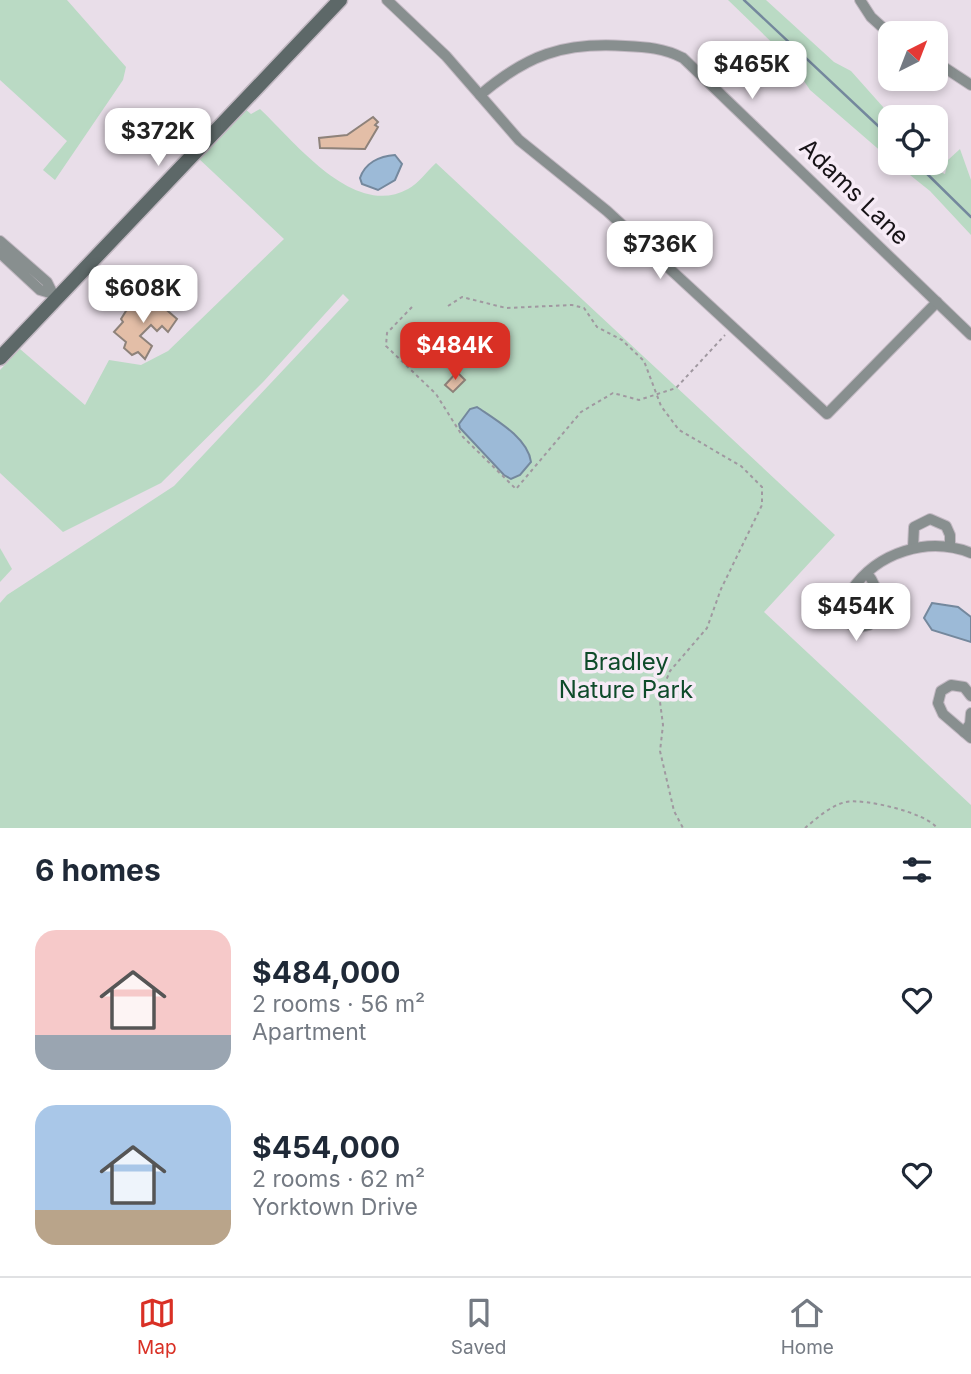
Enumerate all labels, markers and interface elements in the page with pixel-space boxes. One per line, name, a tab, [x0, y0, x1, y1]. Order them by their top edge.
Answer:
north arrow	[878, 21, 948, 91]
map controls	[878, 21, 948, 175]
pin: $465K	[703, 42, 801, 101]
text: $465K	[714, 50, 790, 78]
button: locate	[878, 105, 948, 175]
pin: $372K	[109, 108, 207, 168]
text: $372K	[121, 117, 195, 145]
street label: Adams Lane	[794, 132, 915, 251]
pin: $736K	[611, 222, 709, 281]
text: $736K	[623, 230, 697, 258]
pin: $608K	[94, 266, 192, 325]
text: $608K	[104, 274, 182, 302]
pin: $484K	[406, 322, 504, 382]
text: $484K	[416, 331, 494, 359]
pin: $454K	[807, 584, 905, 643]
text: $454K	[817, 592, 895, 620]
park label: Bradley Nature Park	[559, 647, 693, 704]
icon: filters	[898, 851, 936, 889]
text: 6 homes	[35, 852, 161, 888]
text: $484,000	[252, 954, 401, 990]
icon: home	[91, 958, 175, 1042]
icon: heart	[898, 981, 936, 1019]
text: 2 rooms · 56 m²	[252, 990, 425, 1018]
text: Apartment	[252, 1018, 366, 1046]
text: $454,000	[252, 1129, 400, 1165]
icon: home	[91, 1133, 175, 1217]
icon: heart	[898, 1156, 936, 1194]
text: 2 rooms · 62 m²	[252, 1165, 425, 1193]
text: Yorktown Drive	[252, 1193, 418, 1221]
tab: Map	[137, 1294, 177, 1359]
tab: Saved	[451, 1294, 506, 1359]
tab: Home	[781, 1294, 834, 1359]

